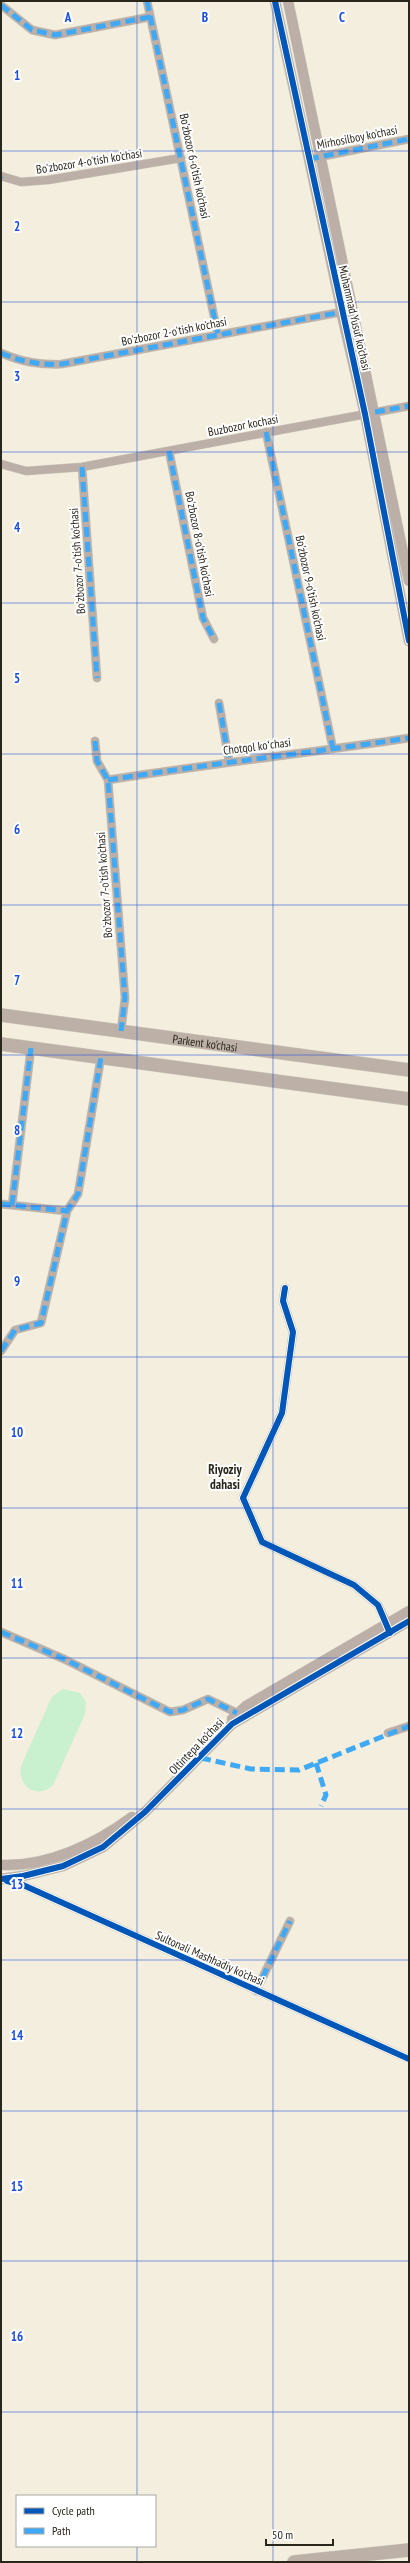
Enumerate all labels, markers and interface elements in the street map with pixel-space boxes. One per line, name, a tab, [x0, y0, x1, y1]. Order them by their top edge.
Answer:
text: A	[64, 9, 72, 26]
text: B	[202, 9, 208, 26]
text: C	[339, 9, 345, 26]
text: 1	[14, 67, 20, 84]
street label: Bo'zbozor 6-o'tish ko'chasi	[177, 112, 213, 220]
street label: Mirhosilboy ko'chasi	[315, 122, 399, 152]
street label: Bo'zbozor 4-o'tish ko'chasi	[35, 145, 143, 177]
text: 2	[14, 218, 20, 235]
street label: Muhammad Yusuf ko'chasi	[336, 264, 374, 372]
street label: Bo'zbozor 2-o'tish ko'chasi	[120, 313, 228, 349]
text: 3	[14, 368, 20, 385]
street label: Buzbozor kochasi	[207, 411, 279, 439]
street label: Bo'zbozor 8-o'tish ko'chasi	[182, 490, 218, 598]
street label: Bo'zbozor 7-o'tish ko'chasi	[66, 507, 88, 615]
text: 4	[14, 519, 21, 536]
street label: Bo'zbozor 9-o'tish ko'chasi	[293, 534, 329, 642]
text: 5	[14, 670, 20, 687]
street label: Chotqol koʻchasi	[222, 734, 292, 758]
text: 6	[14, 821, 20, 838]
street label: Bo'zbozor 7-o'tish ko'chasi	[93, 831, 115, 939]
text: 7	[14, 972, 20, 989]
street label: Parkent ko'chasi	[172, 1031, 239, 1054]
text: 8	[14, 1122, 20, 1139]
text: 9	[14, 1273, 20, 1290]
text: 10	[11, 1424, 23, 1441]
district label: Riyoziy dahasi	[208, 1461, 242, 1493]
text: 11	[11, 1575, 23, 1592]
street label: Oltintepa ko'chasi	[165, 1715, 227, 1777]
text: 12	[11, 1725, 23, 1742]
text: 13	[11, 1876, 23, 1893]
street label: Sultonali Mashhadiy ko'chasi	[153, 1927, 267, 1989]
text: 14	[11, 2027, 24, 2044]
text: 15	[11, 2178, 23, 2195]
text: 16	[11, 2328, 23, 2345]
legend	[16, 2495, 156, 2547]
text: Cycle path	[52, 2503, 95, 2518]
scale bar	[266, 2521, 333, 2547]
text: Path	[52, 2523, 70, 2538]
text: 50 m	[272, 2527, 293, 2542]

